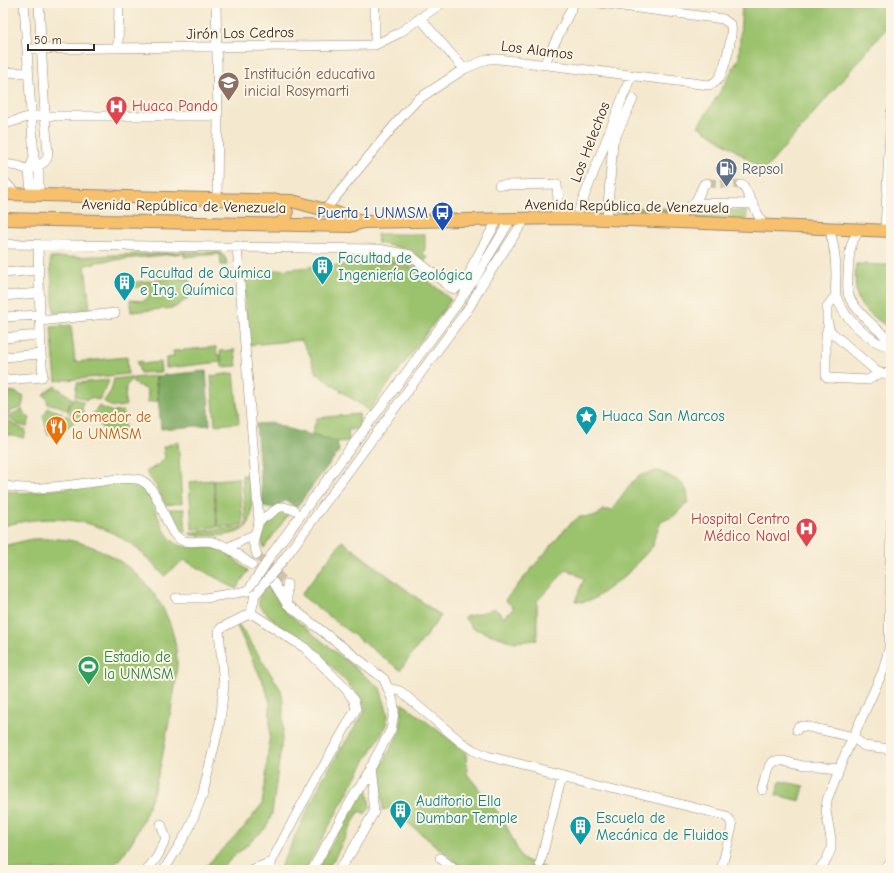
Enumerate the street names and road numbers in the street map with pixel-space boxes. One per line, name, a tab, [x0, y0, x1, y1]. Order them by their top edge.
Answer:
street label: Jirón Los Cedros	[186, 23, 294, 43]
street label: Los Alamos	[500, 37, 574, 63]
street label: Los Helechos	[566, 99, 614, 185]
street label: Avenida República de Venezuela	[81, 195, 287, 217]
street label: Avenida República de Venezuela	[524, 195, 730, 217]

